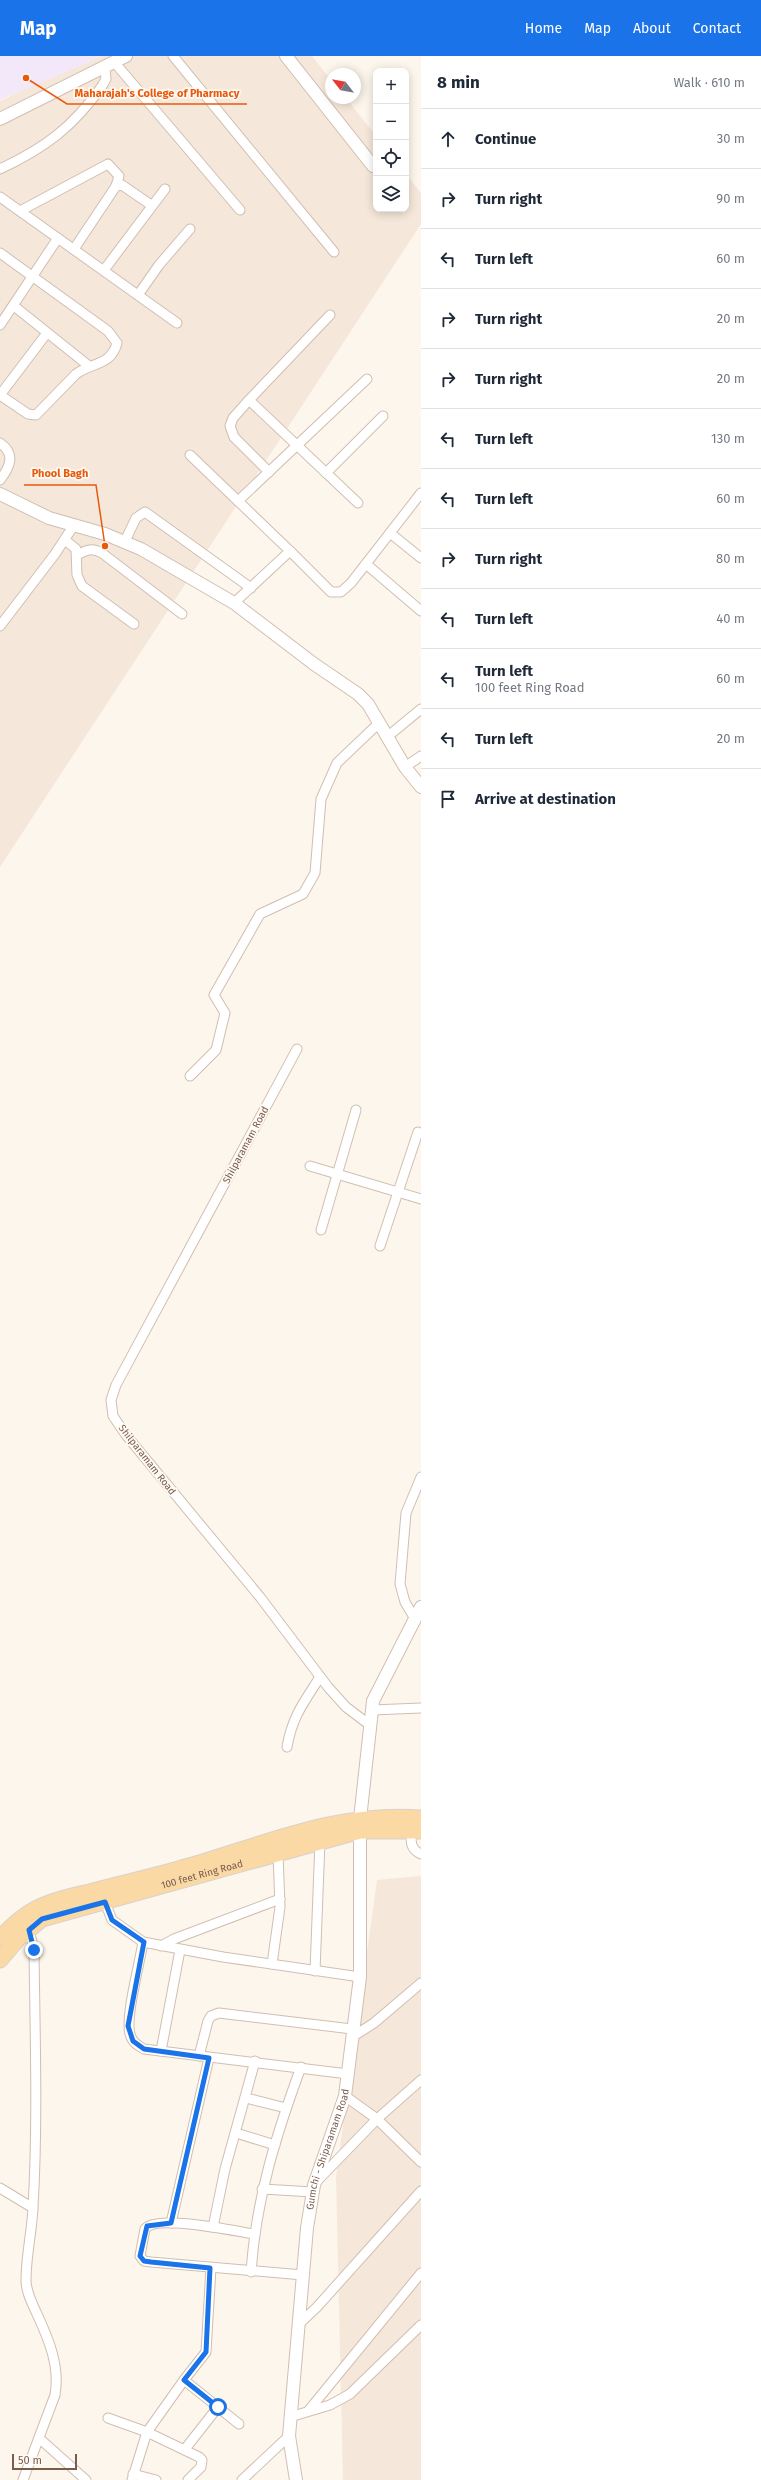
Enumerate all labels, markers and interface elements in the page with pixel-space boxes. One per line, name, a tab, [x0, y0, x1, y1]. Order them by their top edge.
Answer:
text: Map	[20, 17, 57, 40]
text: Home	[525, 20, 562, 37]
text: Map	[584, 20, 611, 37]
text: About	[633, 20, 671, 37]
text: Contact	[693, 20, 741, 37]
north arrow	[325, 68, 361, 104]
map controls	[373, 68, 409, 212]
button: +	[373, 68, 409, 104]
text: 8 min	[437, 72, 480, 93]
text: Walk · 610 m	[673, 75, 745, 90]
callout: Maharajah's College of Pharmacy	[67, 81, 247, 104]
text: Maharajah's College of Pharmacy	[75, 87, 240, 100]
button: −	[373, 104, 409, 140]
icon: ahead	[437, 128, 459, 150]
text: Continue	[475, 130, 536, 148]
text: 30 m	[717, 131, 745, 146]
button: locate	[373, 140, 409, 176]
button: layers	[373, 176, 409, 212]
icon: right	[437, 188, 459, 210]
text: Turn right	[475, 190, 542, 208]
text: 90 m	[716, 191, 745, 206]
icon: left	[437, 248, 459, 270]
text: Turn left	[475, 250, 533, 268]
text: 60 m	[716, 251, 745, 266]
icon: right	[437, 308, 459, 330]
text: Turn right	[475, 310, 542, 328]
text: 20 m	[717, 311, 745, 326]
icon: right	[437, 368, 459, 390]
text: Turn right	[475, 370, 542, 388]
text: 20 m	[717, 371, 745, 386]
icon: left	[437, 428, 459, 450]
text: Turn left	[475, 430, 533, 448]
text: 130 m	[711, 431, 745, 446]
callout: Phool Bagh	[24, 462, 96, 485]
text: Phool Bagh	[32, 467, 88, 480]
icon: left	[437, 488, 459, 510]
text: Turn left	[475, 490, 533, 508]
text: 60 m	[716, 491, 745, 506]
icon: right	[437, 548, 459, 570]
text: Turn right	[475, 550, 542, 568]
text: 80 m	[716, 551, 745, 566]
icon: left	[437, 608, 459, 630]
text: Turn left	[475, 610, 533, 628]
text: 40 m	[716, 611, 745, 626]
text: Turn left	[475, 662, 533, 680]
icon: left	[437, 668, 459, 690]
text: 60 m	[716, 671, 745, 686]
text: 100 feet Ring Road	[475, 680, 584, 695]
icon: left	[437, 728, 459, 750]
text: Turn left	[475, 730, 533, 748]
text: 20 m	[717, 731, 745, 746]
icon: arrive	[437, 788, 459, 810]
text: Arrive at destination	[475, 790, 616, 808]
street label: Shilparamam Road	[221, 1104, 271, 1186]
street label: Shilparamam Road	[116, 1423, 178, 1497]
street label: 100 feet Ring Road	[160, 1858, 244, 1892]
route end	[25, 1941, 43, 1959]
street label: Gumchi - Shiparamam Road	[304, 2088, 352, 2211]
route start	[209, 2398, 227, 2416]
scale bar	[12, 2452, 77, 2471]
text: 50 m	[18, 2454, 42, 2467]

